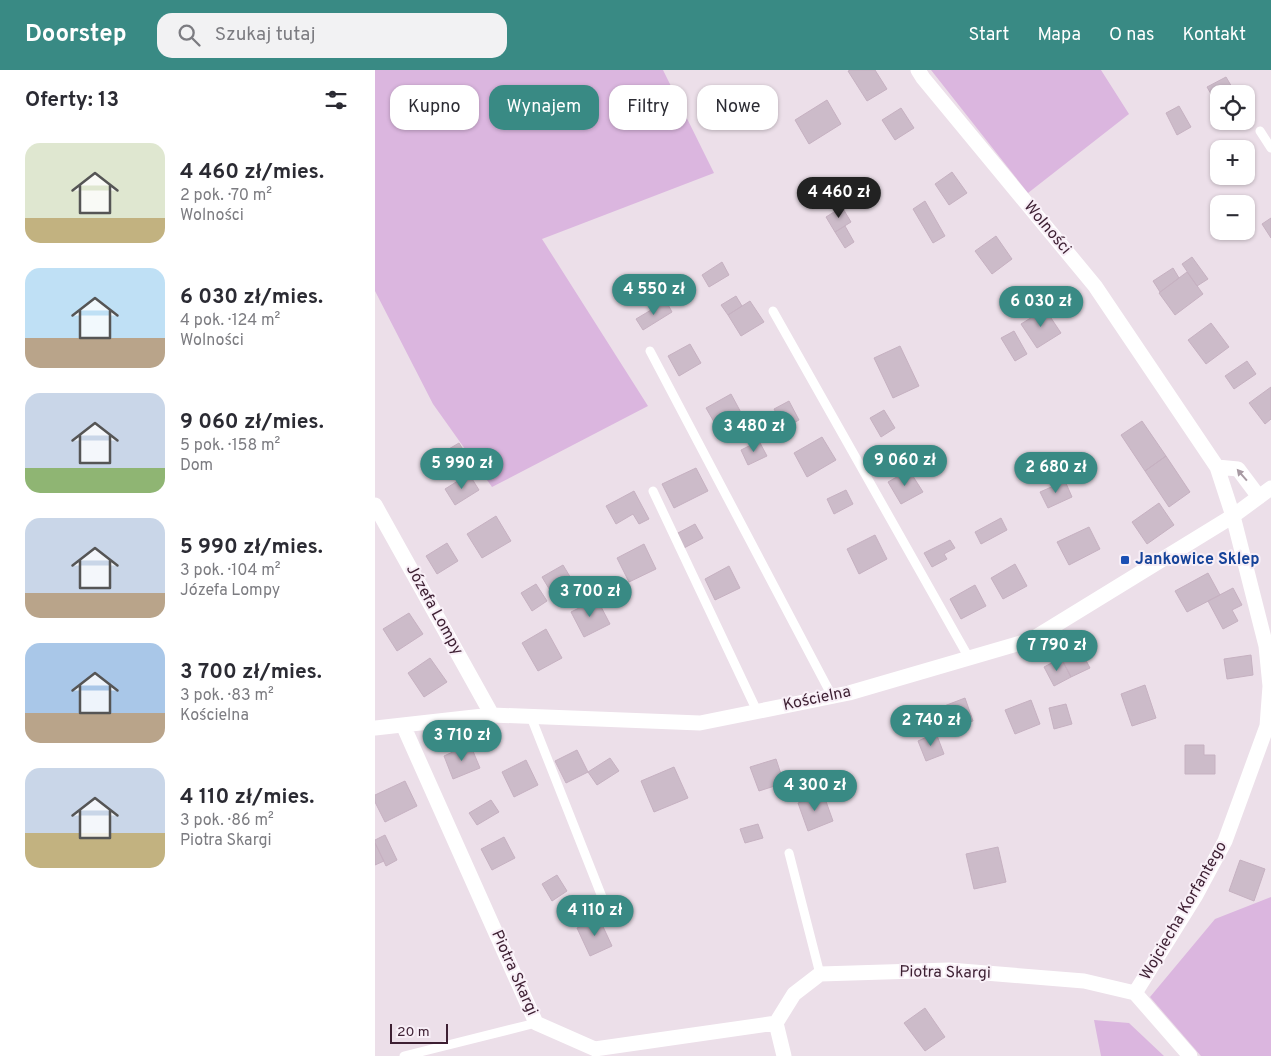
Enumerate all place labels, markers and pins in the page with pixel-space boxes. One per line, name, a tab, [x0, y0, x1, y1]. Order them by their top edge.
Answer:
pin: 4 460 zł	[787, 176, 891, 219]
pin: 4 550 zł	[602, 274, 706, 316]
pin: 6 030 zł	[989, 286, 1093, 328]
pin: 3 480 zł	[702, 410, 806, 453]
pin: 9 060 zł	[853, 444, 957, 487]
pin: 5 990 zł	[410, 448, 514, 490]
pin: 2 680 zł	[1004, 452, 1108, 494]
place label: Jankowice Sklep	[1135, 550, 1260, 570]
marker: Jankowice Sklep	[1119, 554, 1131, 566]
pin: 3 700 zł	[538, 576, 642, 618]
pin: 7 790 zł	[1005, 630, 1109, 672]
pin: 2 740 zł	[879, 704, 983, 747]
pin: 3 710 zł	[410, 720, 514, 762]
pin: 4 300 zł	[763, 770, 867, 812]
pin: 4 110 zł	[543, 894, 647, 937]

